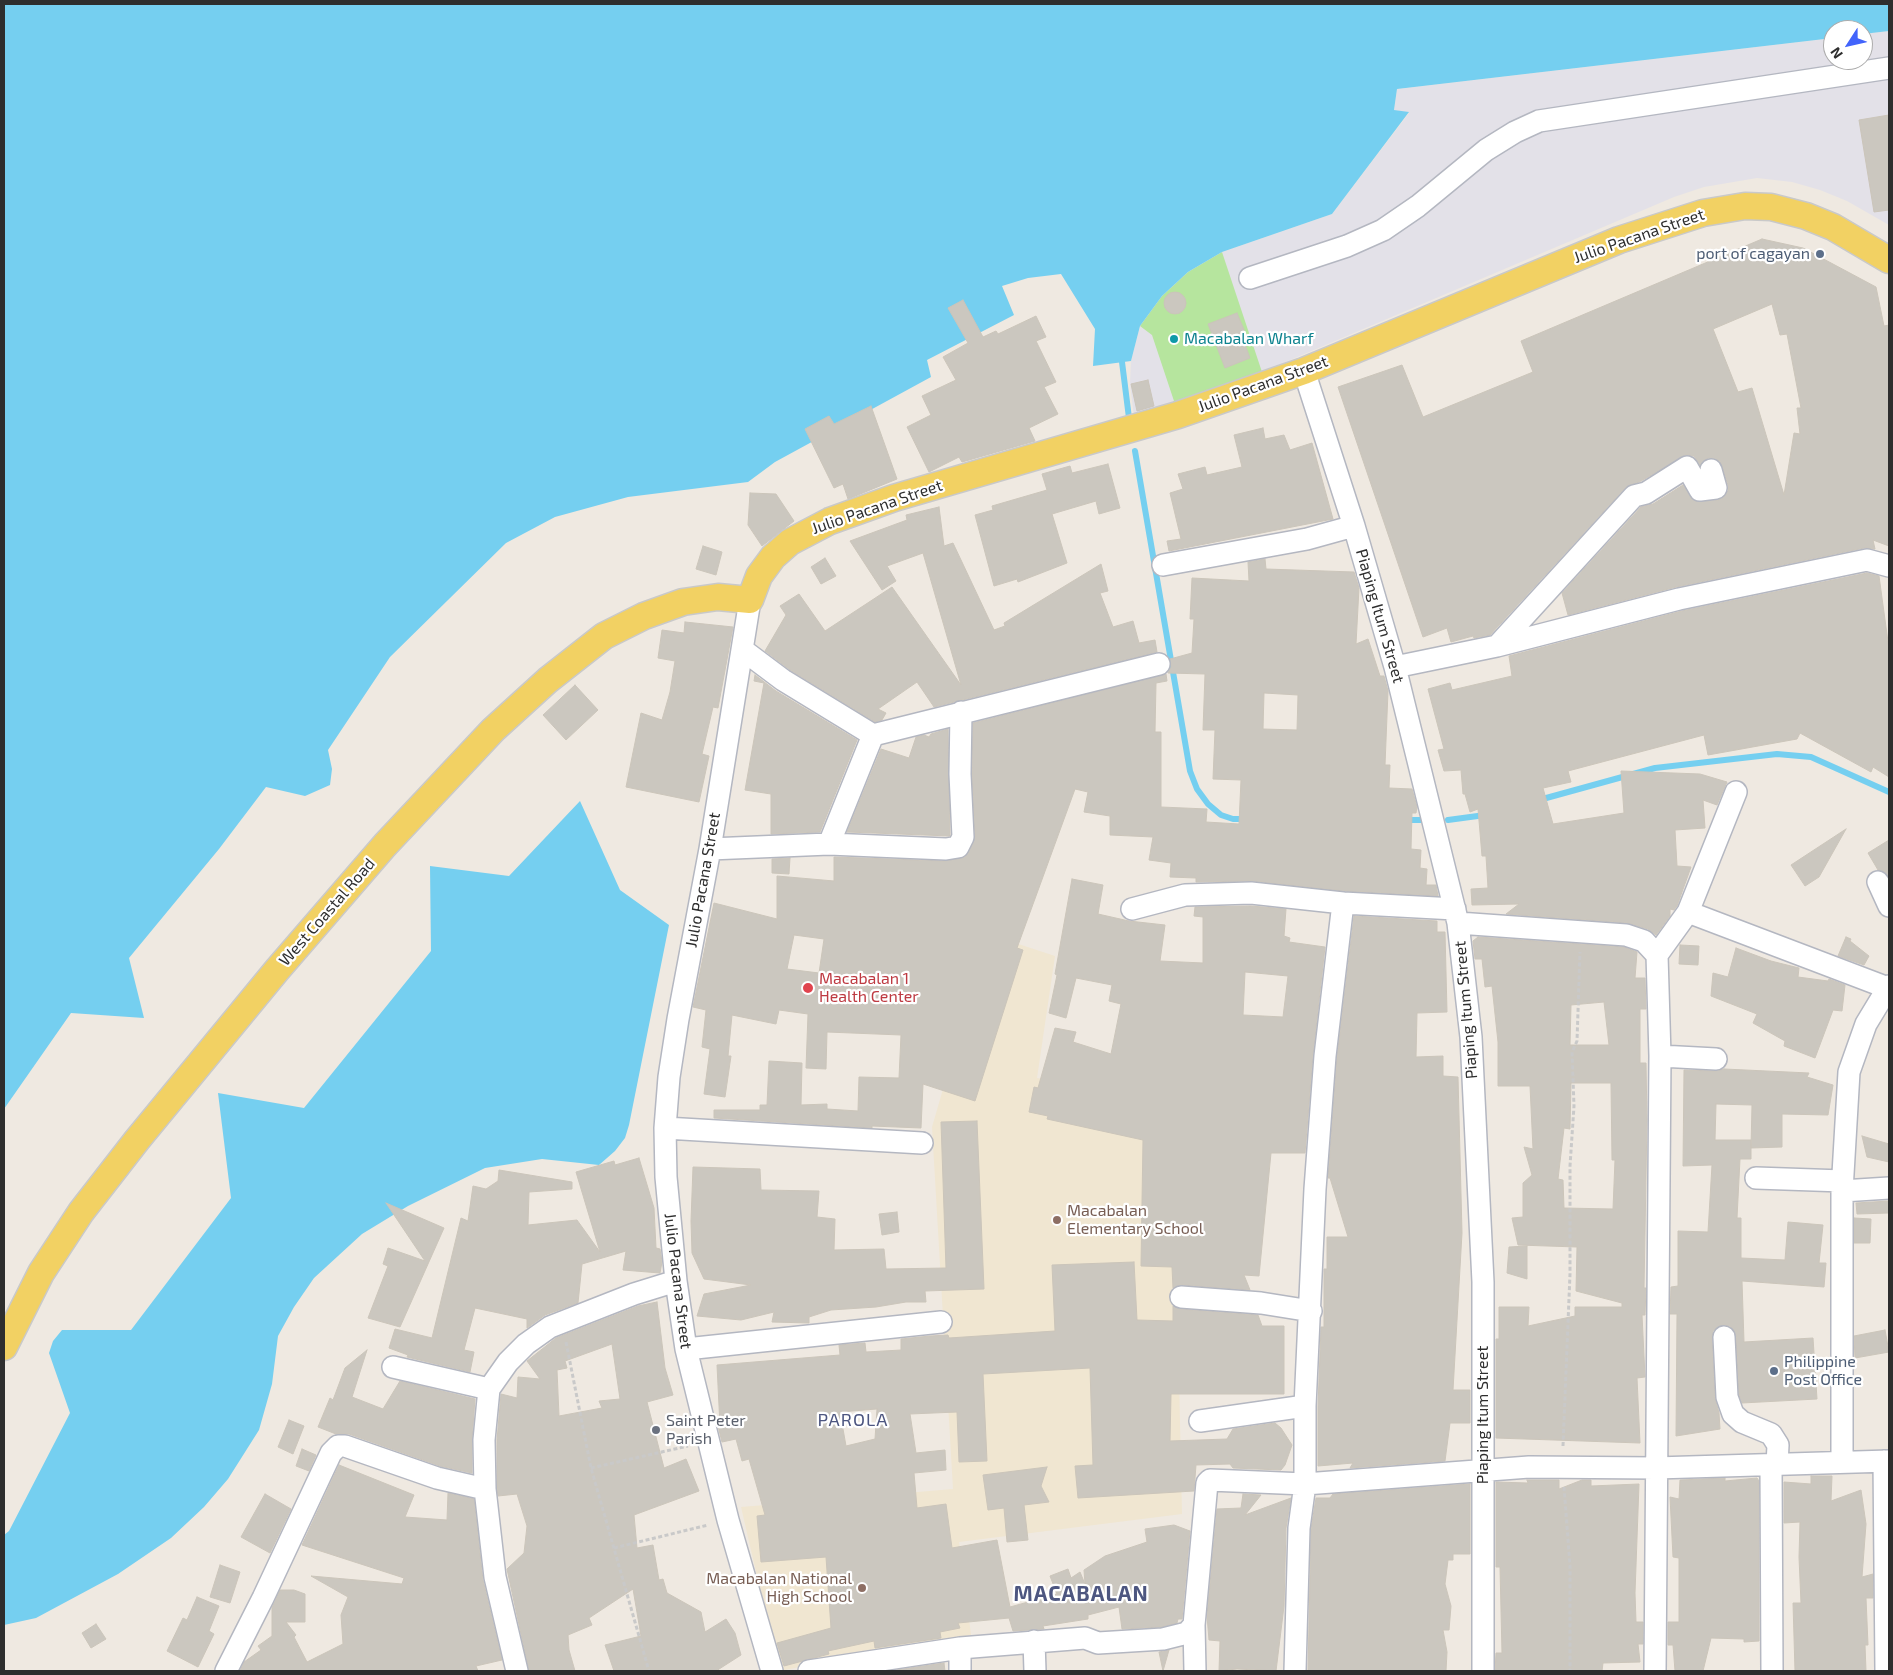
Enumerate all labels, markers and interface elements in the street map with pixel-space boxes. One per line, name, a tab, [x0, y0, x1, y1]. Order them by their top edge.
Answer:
north arrow	[1823, 20, 1873, 70]
text: N	[1826, 44, 1846, 62]
street label: Julio Pacana Street	[1571, 205, 1707, 267]
place label: port of cagayan	[1696, 244, 1810, 264]
marker: port of cagayan	[1814, 248, 1826, 260]
place label: Macabalan Wharf	[1184, 329, 1313, 349]
marker: Macabalan Wharf	[1168, 333, 1180, 345]
street label: Julio Pacana Street	[1195, 352, 1331, 416]
street label: Julio Pacana Street	[809, 476, 945, 538]
street label: Piaping Itum Street	[1352, 547, 1408, 685]
street label: Julio Pacana Street	[682, 811, 724, 949]
street label: West Coastal Road	[275, 854, 379, 970]
street label: Piaping Itum Street	[1450, 940, 1482, 1080]
place label: Macabalan 1 Health Center	[819, 969, 919, 1007]
marker: Macabalan 1 Health Center	[801, 981, 815, 995]
place label: Macabalan Elementary School	[1067, 1201, 1204, 1239]
street label: Julio Pacana Street	[660, 1212, 696, 1350]
marker: Macabalan Elementary School	[1051, 1214, 1063, 1226]
street label: Piaping Itum Street	[1473, 1346, 1493, 1484]
place label: Philippine Post Office	[1784, 1352, 1862, 1390]
marker: Philippine Post Office	[1768, 1365, 1780, 1377]
district label: PAROLA	[817, 1409, 889, 1431]
place label: Saint Peter Parish	[666, 1411, 746, 1449]
marker: Saint Peter Parish	[650, 1424, 662, 1436]
place label: Macabalan National High School	[706, 1569, 852, 1607]
district label: MACABALAN	[1012, 1581, 1150, 1607]
marker: Macabalan National High School	[856, 1582, 868, 1594]

